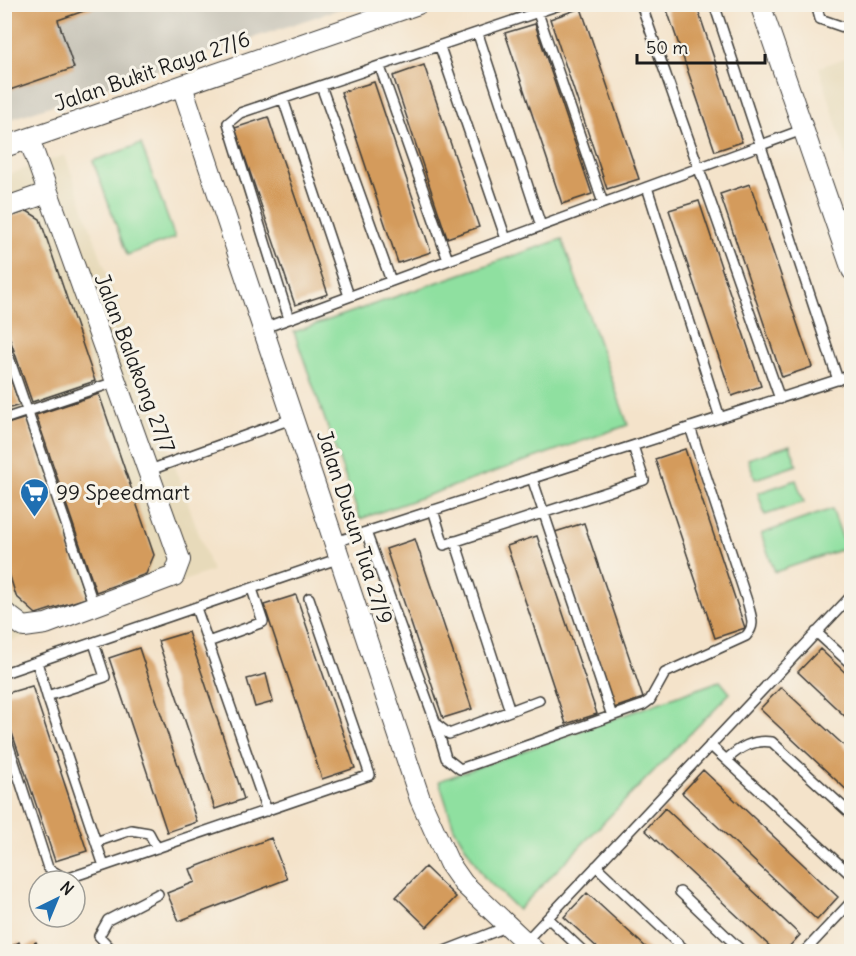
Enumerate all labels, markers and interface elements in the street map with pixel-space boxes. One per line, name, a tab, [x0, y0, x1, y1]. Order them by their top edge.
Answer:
street label: Jalan Bukit Raya 27/6	[51, 25, 253, 117]
scale bar	[637, 27, 764, 65]
text: 50 m	[646, 36, 688, 59]
street label: Jalan Balakong 27/7	[88, 270, 182, 456]
street label: Jalan Dusun Tua 27/9	[311, 427, 399, 627]
supermarket icon: 99 Speedmart	[19, 476, 51, 518]
place label: 99 Speedmart	[56, 479, 190, 506]
north arrow	[27, 869, 87, 929]
text: N	[56, 877, 78, 899]

